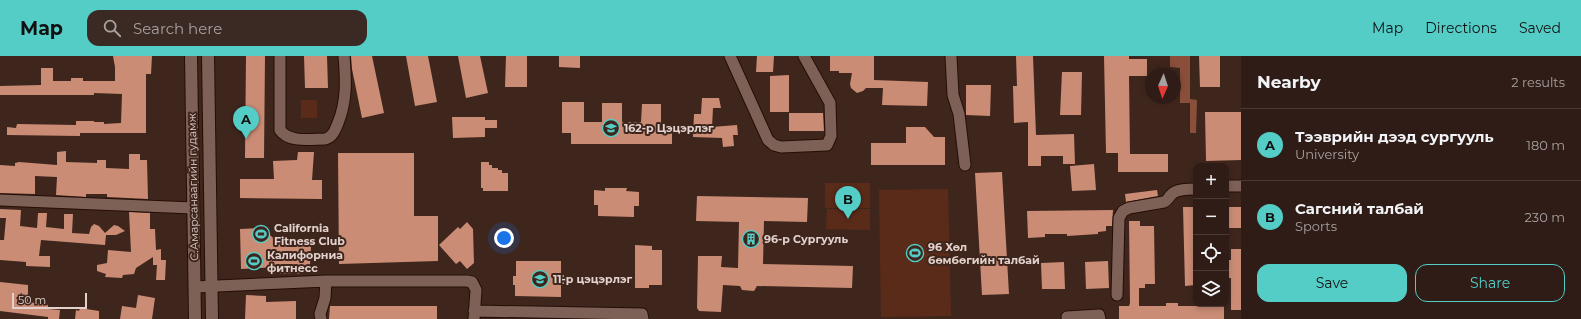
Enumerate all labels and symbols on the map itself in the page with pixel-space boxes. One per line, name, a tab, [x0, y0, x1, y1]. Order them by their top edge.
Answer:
north arrow	[1145, 68, 1181, 104]
pin: A	[233, 106, 259, 139]
street label: С.Амарсанаагийн гудамж	[185, 113, 201, 261]
school or university icon: 162-р Цэцэрлэг	[601, 118, 621, 138]
place label: 162-р Цэцэрлэг	[624, 121, 714, 135]
pin: B	[835, 186, 861, 219]
place label: California Fitness Club	[274, 221, 345, 248]
sports icon: California Fitness Club	[251, 224, 271, 244]
your location	[494, 228, 514, 248]
building icon: 96-р Сургууль	[741, 229, 761, 249]
place label: 96-р Сургууль	[764, 232, 848, 246]
place label: 96 Хөл бөмбөгийн талбай	[928, 240, 1040, 267]
sports icon: 96 Хөл бөмбөгийн талбай	[905, 243, 925, 263]
place label: Калифорниа фитнесс	[267, 248, 343, 275]
sports icon: Калифорниа фитнесс	[244, 251, 264, 271]
school or university icon: 11-р цэцэрлэг	[530, 269, 550, 289]
place label: 11-р цэцэрлэг	[553, 272, 632, 286]
scale bar	[12, 291, 87, 310]

